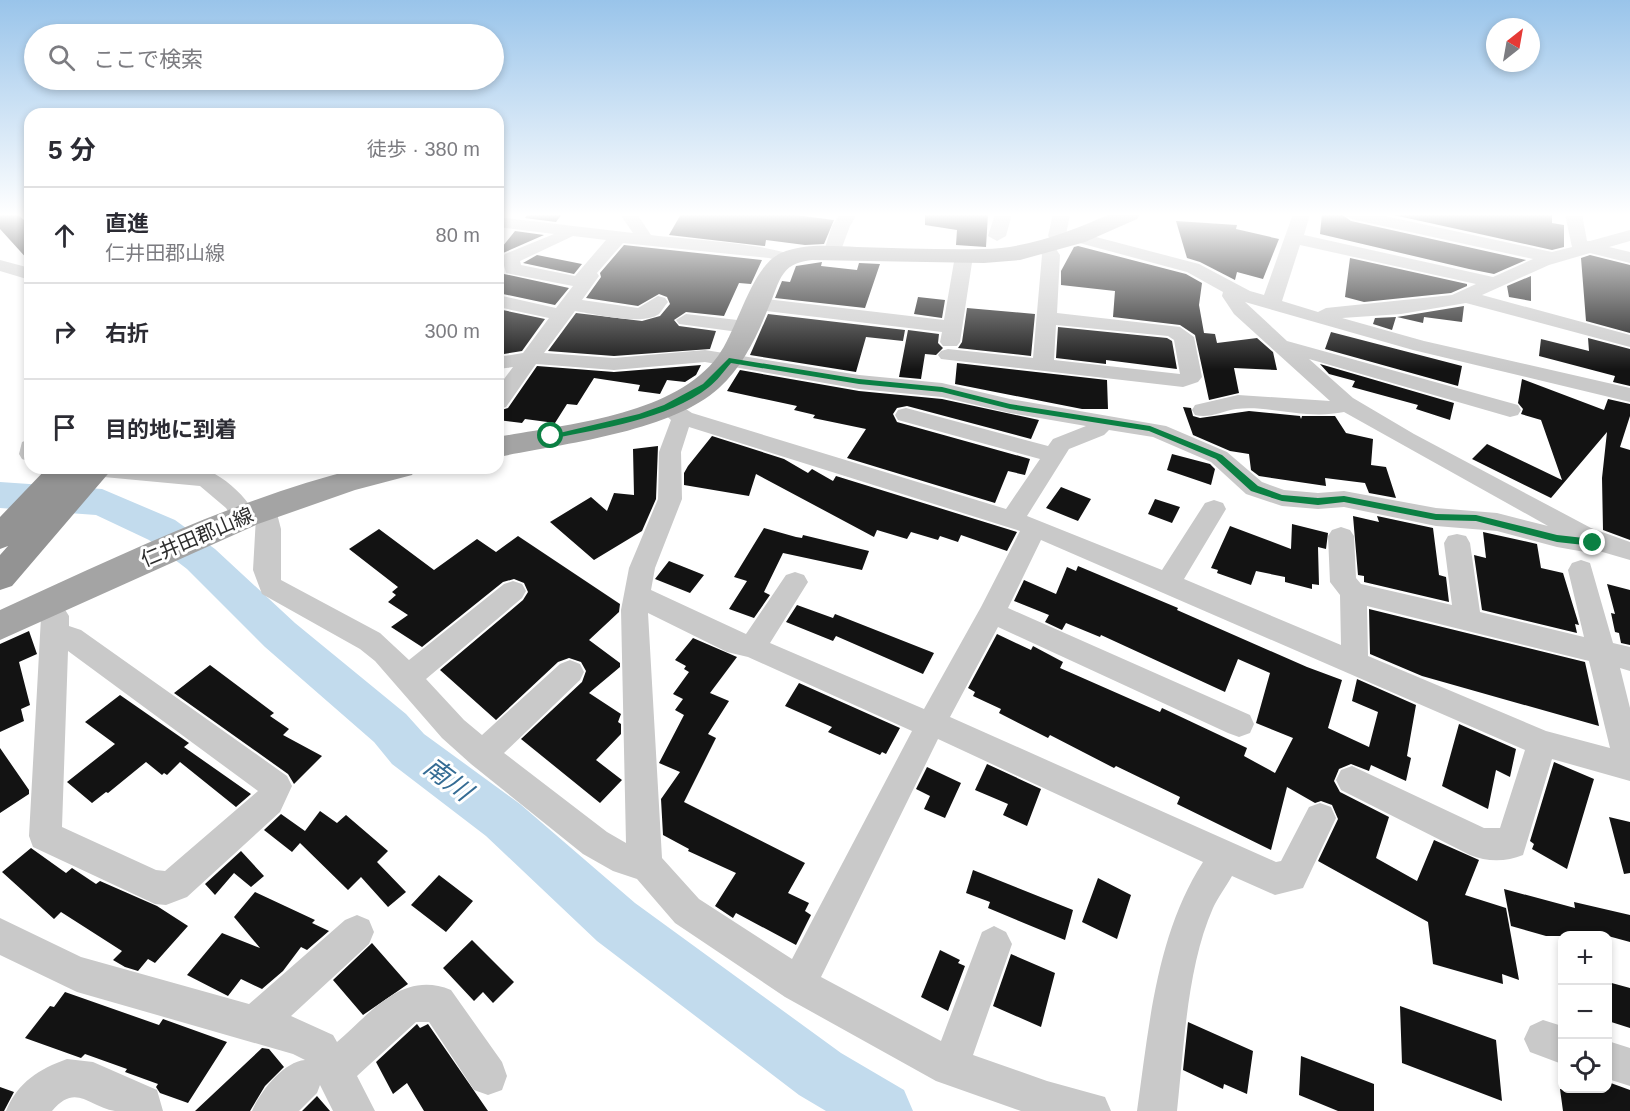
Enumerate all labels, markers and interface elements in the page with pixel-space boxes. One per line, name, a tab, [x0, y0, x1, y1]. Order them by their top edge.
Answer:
north arrow	[1486, 18, 1540, 72]
search box	[24, 24, 504, 90]
icon: search	[45, 41, 78, 74]
text: ここで検索	[93, 47, 203, 72]
text: 5 分	[48, 135, 96, 165]
text: 徒歩 · 380 m	[367, 138, 480, 160]
text: 直進	[105, 211, 149, 236]
icon: ahead	[48, 219, 81, 252]
text: 80 m	[436, 224, 480, 246]
text: 仁井田郡山線	[105, 242, 225, 264]
icon: right	[48, 315, 81, 348]
text: 300 m	[424, 320, 480, 342]
text: 右折	[105, 321, 149, 346]
icon: arrive	[48, 411, 81, 444]
text: 目的地に到着	[105, 417, 237, 442]
route start	[537, 422, 563, 448]
street label: 仁井田郡山線	[137, 503, 257, 571]
route end	[1579, 529, 1605, 555]
water label: 南川	[418, 751, 480, 808]
map controls	[1558, 931, 1612, 1093]
button: +	[1558, 931, 1612, 985]
button: −	[1558, 985, 1612, 1039]
button: locate	[1558, 1039, 1612, 1093]

